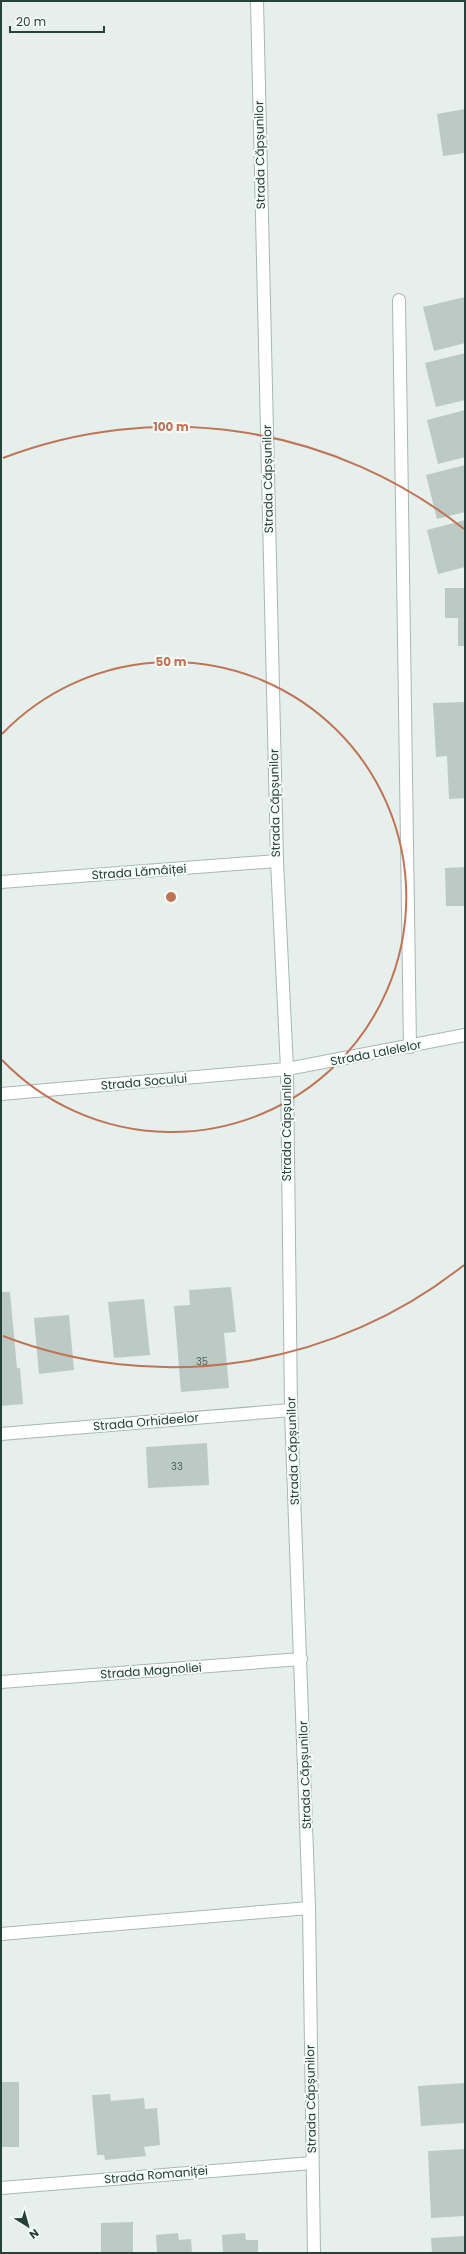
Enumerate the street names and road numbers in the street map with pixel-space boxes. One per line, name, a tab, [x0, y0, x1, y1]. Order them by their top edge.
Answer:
street label: Strada Căpșunilor	[250, 100, 269, 209]
street label: Strada Căpșunilor	[258, 424, 277, 533]
street label: Strada Căpșunilor	[265, 748, 284, 857]
street label: Strada Lămâiței	[91, 860, 187, 883]
street label: Strada Lalelelor	[329, 1035, 423, 1070]
street label: Strada Socului	[100, 1069, 188, 1094]
street label: Strada Căpșunilor	[278, 1072, 295, 1181]
street label: Strada Căpșunilor	[282, 1396, 303, 1506]
street label: Strada Orhideelor	[92, 1408, 200, 1435]
street label: Strada Magnoliei	[100, 1658, 202, 1683]
street label: Strada Căpșunilor	[294, 1720, 315, 1830]
street label: Strada Căpșunilor	[301, 2044, 320, 2153]
street label: Strada Romaniței	[103, 2161, 209, 2188]

